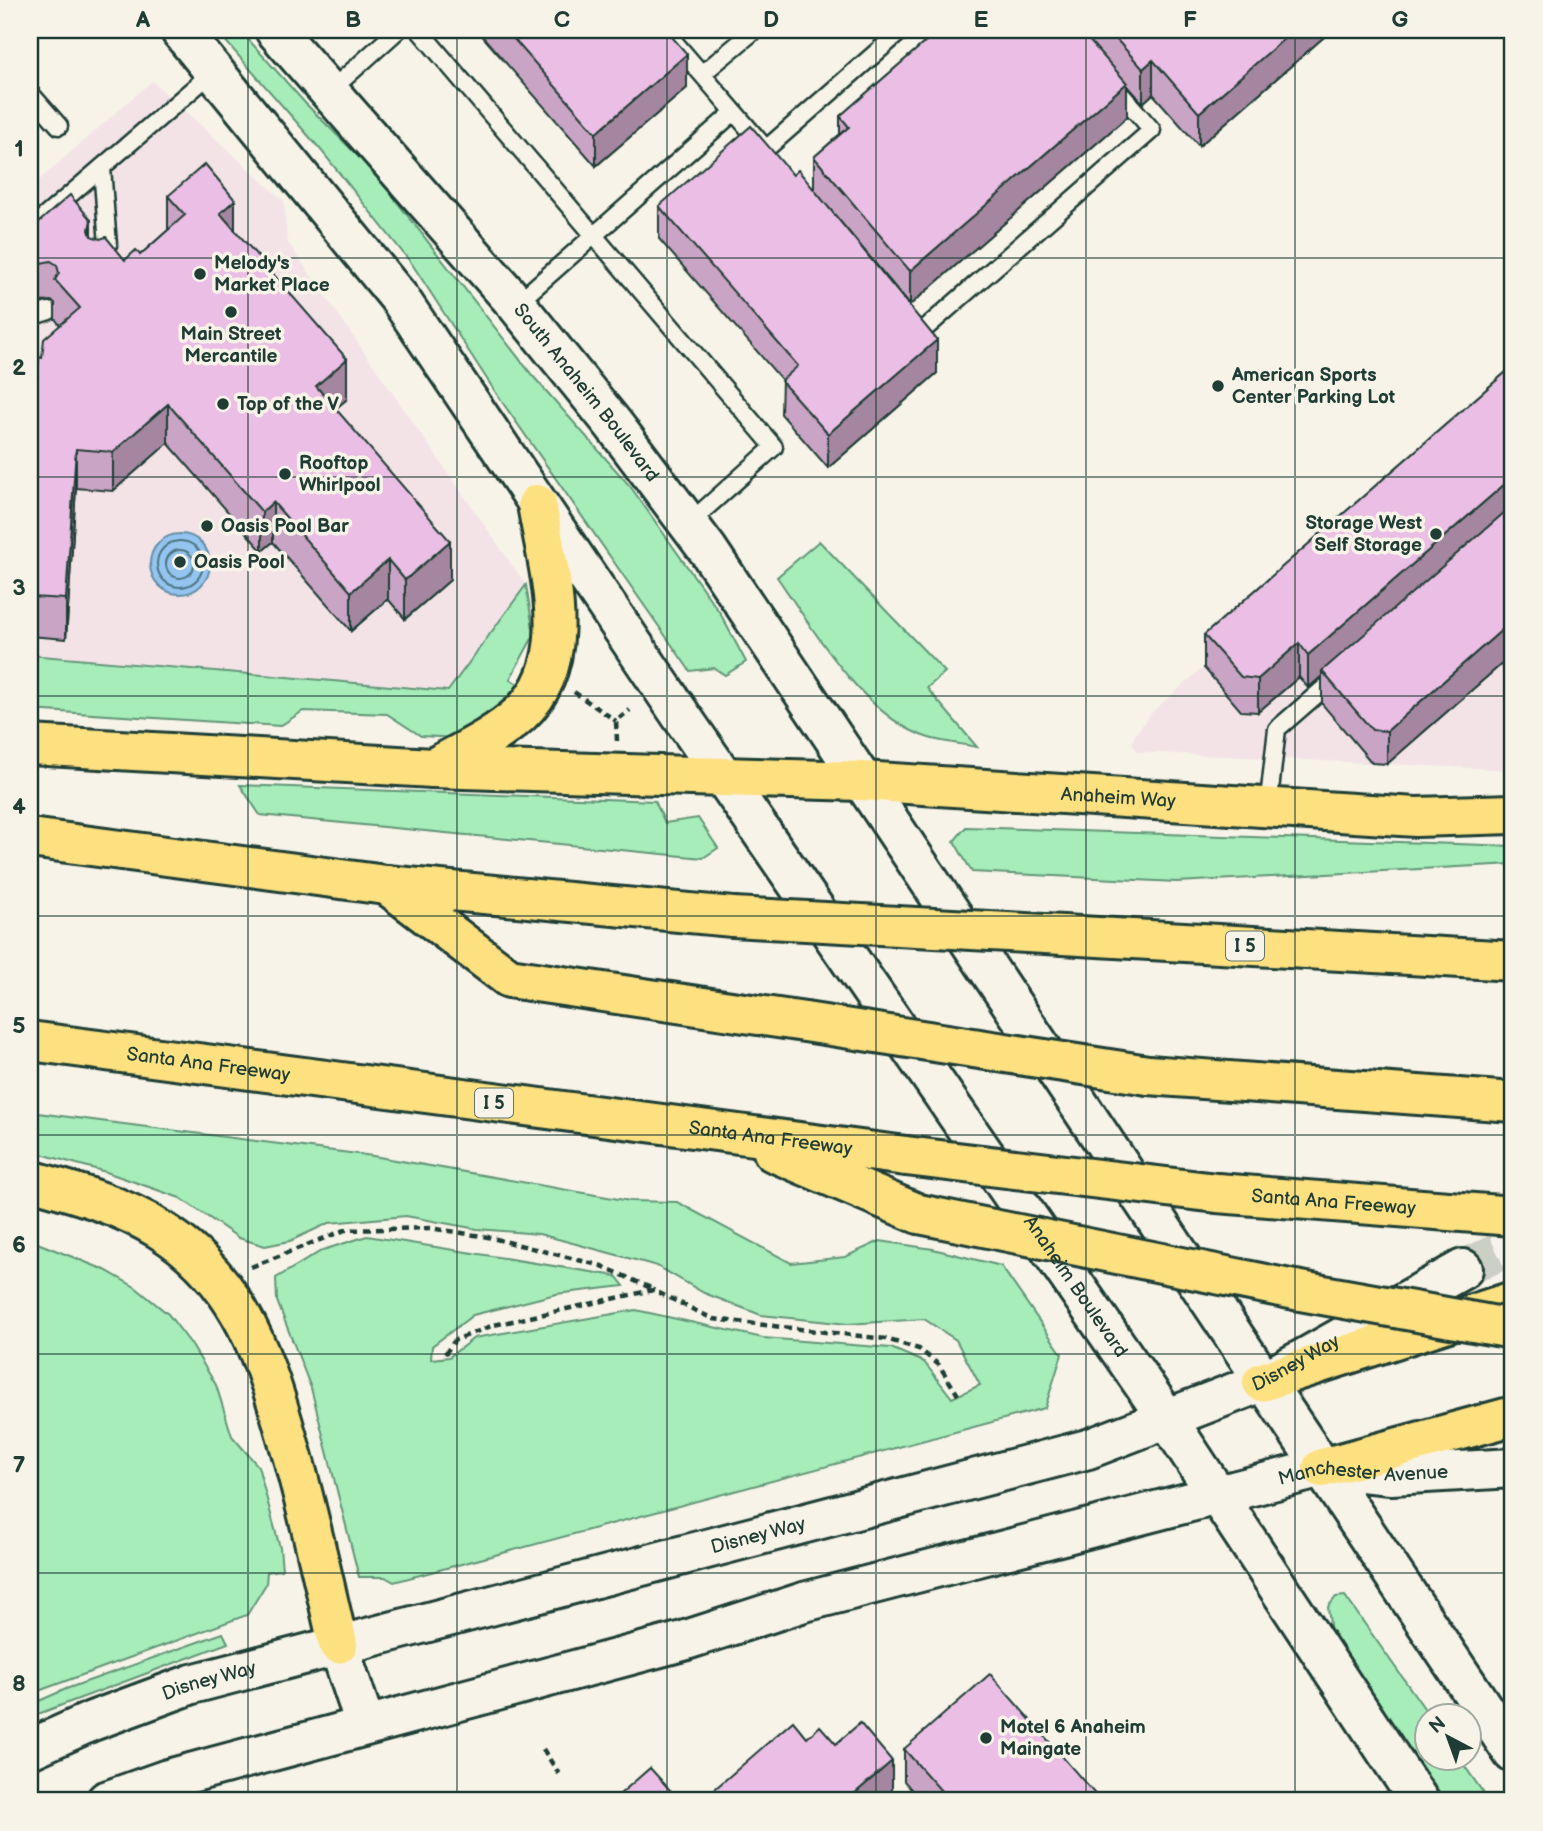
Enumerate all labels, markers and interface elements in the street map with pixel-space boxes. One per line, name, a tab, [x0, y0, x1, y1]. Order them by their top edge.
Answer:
text: A	[135, 6, 151, 34]
text: B	[345, 6, 361, 34]
text: C	[554, 6, 570, 34]
text: D	[763, 6, 779, 34]
text: E	[974, 6, 989, 34]
text: F	[1183, 6, 1197, 34]
text: G	[1392, 6, 1409, 34]
text: 1	[14, 135, 24, 163]
place label: Melody's Market Place	[214, 252, 330, 297]
marker: Melody's Market Place	[192, 266, 208, 282]
street label: South Anaheim Boulevard	[509, 299, 664, 486]
marker: Main Street Mercantile	[223, 304, 239, 320]
place label: Main Street Mercantile	[181, 323, 282, 368]
text: 2	[12, 354, 26, 382]
place label: American Sports Center Parking Lot	[1231, 364, 1396, 409]
marker: American Sports Center Parking Lot	[1210, 378, 1226, 394]
place label: Top of the V	[237, 393, 339, 416]
marker: Top of the V	[215, 396, 231, 412]
place label: Rooftop Whirlpool	[299, 452, 381, 497]
marker: Rooftop Whirlpool	[277, 466, 293, 482]
place label: Storage West Self Storage	[1306, 512, 1423, 557]
place label: Oasis Pool Bar	[221, 515, 349, 538]
marker: Oasis Pool Bar	[199, 518, 215, 534]
marker: Storage West Self Storage	[1428, 526, 1444, 542]
place label: Oasis Pool	[194, 551, 285, 574]
marker: Oasis Pool	[172, 554, 188, 570]
text: 3	[12, 574, 26, 602]
street label: Anaheim Way	[1060, 782, 1177, 813]
text: 4	[12, 793, 26, 821]
road number: I 5	[1226, 931, 1264, 960]
text: 5	[12, 1012, 26, 1040]
street label: Santa Ana Freeway	[125, 1042, 292, 1087]
road number: I 5	[475, 1088, 513, 1118]
street label: Santa Ana Freeway	[687, 1116, 854, 1160]
street label: Santa Ana Freeway	[1251, 1184, 1417, 1220]
street label: Anaheim Boulevard	[1019, 1211, 1133, 1362]
text: 6	[12, 1231, 26, 1259]
street label: Disney Way	[1249, 1329, 1344, 1396]
text: 7	[13, 1451, 26, 1479]
street label: Manchester Avenue	[1276, 1456, 1449, 1490]
street label: Disney Way	[708, 1512, 808, 1559]
street label: Disney Way	[159, 1656, 259, 1706]
text: 8	[12, 1670, 26, 1698]
north arrow	[1414, 1702, 1484, 1772]
text: N	[1425, 1712, 1451, 1739]
place label: Motel 6 Anaheim Maingate	[1000, 1716, 1146, 1761]
marker: Motel 6 Anaheim Maingate	[978, 1730, 994, 1746]

